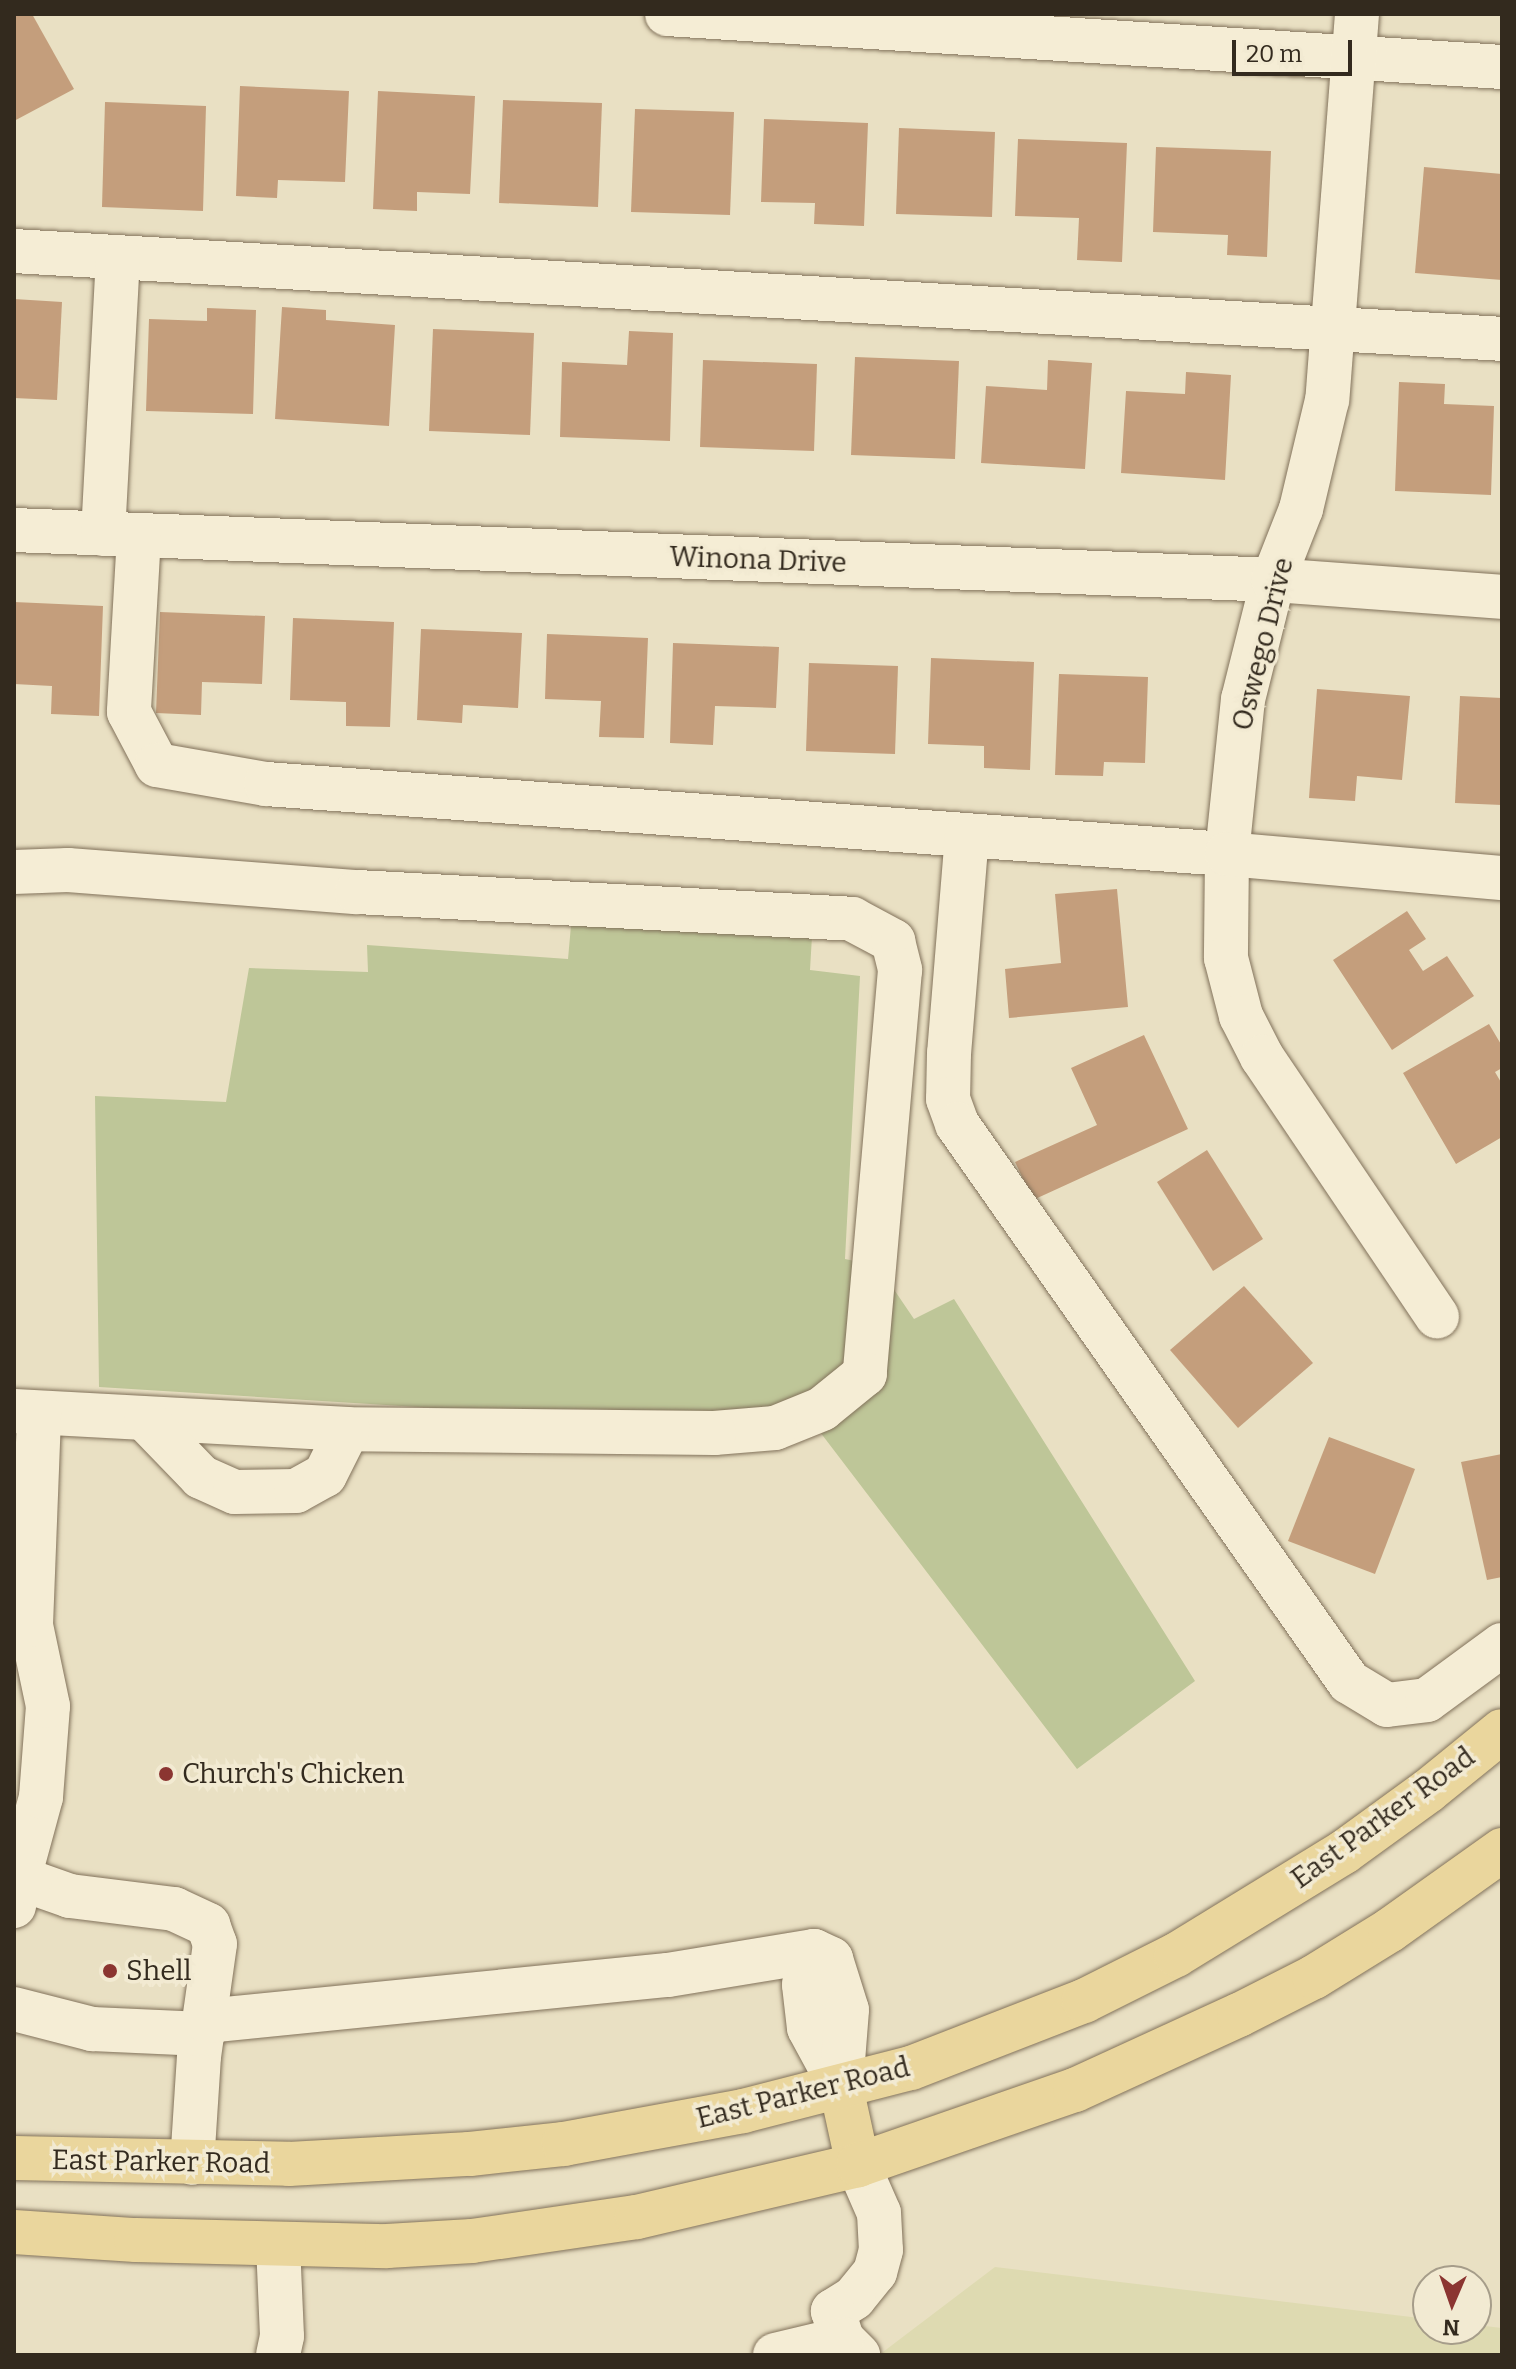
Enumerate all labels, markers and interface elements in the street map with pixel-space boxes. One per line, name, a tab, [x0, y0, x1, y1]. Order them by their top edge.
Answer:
scale bar	[1236, 24, 1356, 74]
text: 20 m	[1246, 40, 1302, 68]
street label: Winona Drive	[669, 540, 847, 580]
street label: Oswego Drive	[1225, 554, 1301, 734]
street label: East Parker Road	[1285, 1740, 1481, 1896]
place label: Church's Chicken	[182, 1757, 404, 1791]
marker: Church's Chicken	[157, 1765, 175, 1783]
place label: Shell	[126, 1954, 192, 1988]
marker: Shell	[101, 1962, 119, 1980]
street label: East Parker Road	[693, 2050, 913, 2136]
street label: East Parker Road	[51, 2143, 271, 2181]
north arrow	[1412, 2265, 1492, 2345]
text: N	[1442, 2314, 1460, 2341]

